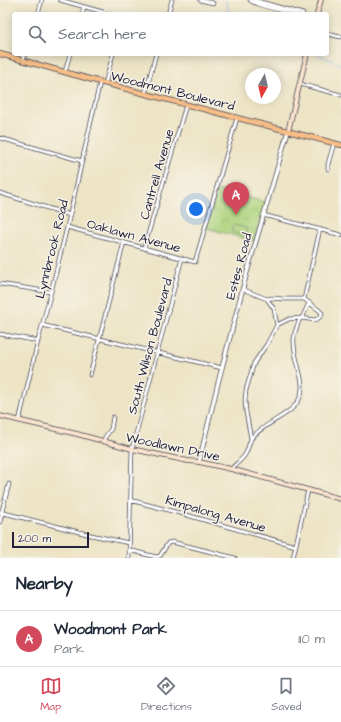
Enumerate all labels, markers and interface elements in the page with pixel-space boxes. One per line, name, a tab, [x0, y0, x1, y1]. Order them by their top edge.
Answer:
search box	[12, 12, 329, 56]
icon: search	[26, 23, 48, 45]
text: Search here	[58, 24, 147, 45]
street label: Woodmont Boulevard	[109, 67, 237, 115]
north arrow	[245, 68, 281, 104]
street label: Cantrell Avenue	[135, 127, 178, 222]
pin: A	[223, 182, 249, 215]
street label: Lynnbrook Road	[31, 198, 74, 301]
your location	[186, 199, 206, 219]
street label: Oaklawn Avenue	[85, 215, 183, 257]
street label: Estes Road	[221, 231, 257, 301]
street label: South Wilson Boulevard	[123, 276, 177, 416]
street label: Woodlawn Drive	[124, 428, 221, 466]
street label: Kimpalong Avenue	[163, 491, 268, 538]
scale bar	[12, 530, 89, 549]
text: 200 m	[18, 531, 51, 546]
text: Nearby	[16, 572, 73, 596]
text: Woodmont Park	[54, 619, 167, 640]
text: A	[25, 630, 33, 648]
text: 110 m	[298, 630, 325, 648]
text: Park	[54, 640, 84, 658]
tab: Map	[40, 675, 62, 714]
tab: Directions	[141, 675, 192, 714]
tab: Saved	[271, 675, 301, 714]

